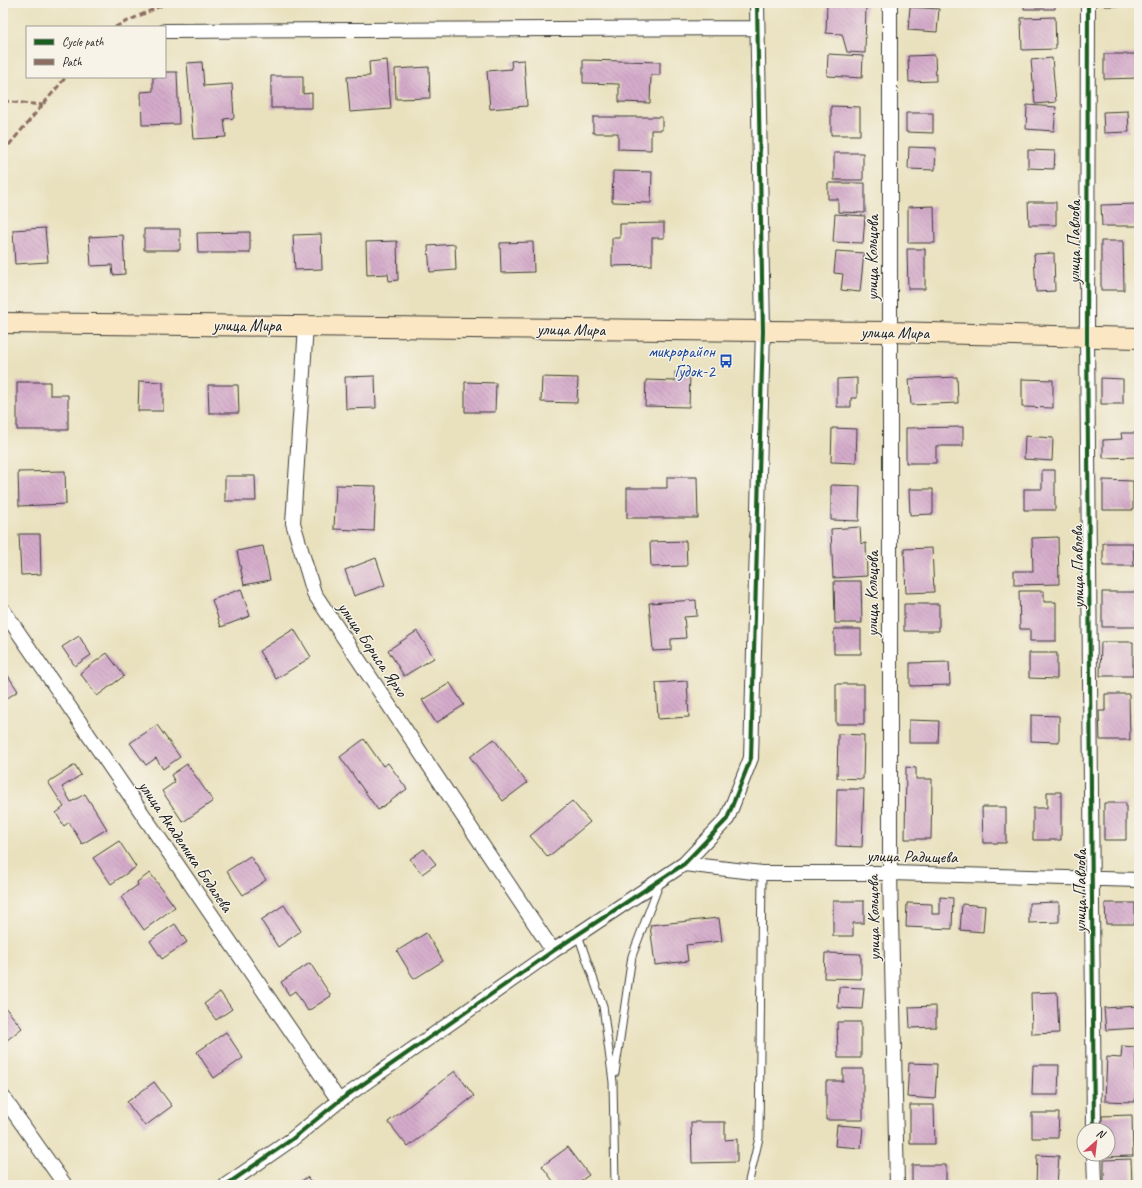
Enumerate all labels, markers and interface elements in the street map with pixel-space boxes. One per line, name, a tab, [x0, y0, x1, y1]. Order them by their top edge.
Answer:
legend	[26, 26, 166, 78]
text: Cycle path	[62, 34, 104, 50]
text: Path	[62, 54, 82, 70]
street label: улица Павлова	[1064, 198, 1085, 285]
street label: улица Кольцова	[862, 213, 883, 302]
street label: улица Мира	[212, 315, 282, 336]
street label: улица Мира	[536, 318, 607, 341]
street label: улица Мира	[860, 321, 931, 344]
place label: микрорайон Гудок-2	[648, 341, 716, 382]
bus stop icon: микрорайон Гудок-2	[718, 353, 734, 369]
street label: улица Павлова	[1066, 523, 1089, 610]
street label: улица Кольцова	[862, 549, 883, 638]
street label: улица Бориса Ярхо	[333, 597, 413, 702]
street label: улица Академика Бодалева	[133, 776, 238, 917]
street label: улица Радищева	[865, 845, 959, 868]
street label: улица Павлова	[1070, 847, 1091, 934]
street label: улица Кольцова	[862, 873, 885, 962]
north arrow	[1076, 1122, 1116, 1162]
text: N	[1094, 1125, 1109, 1142]

